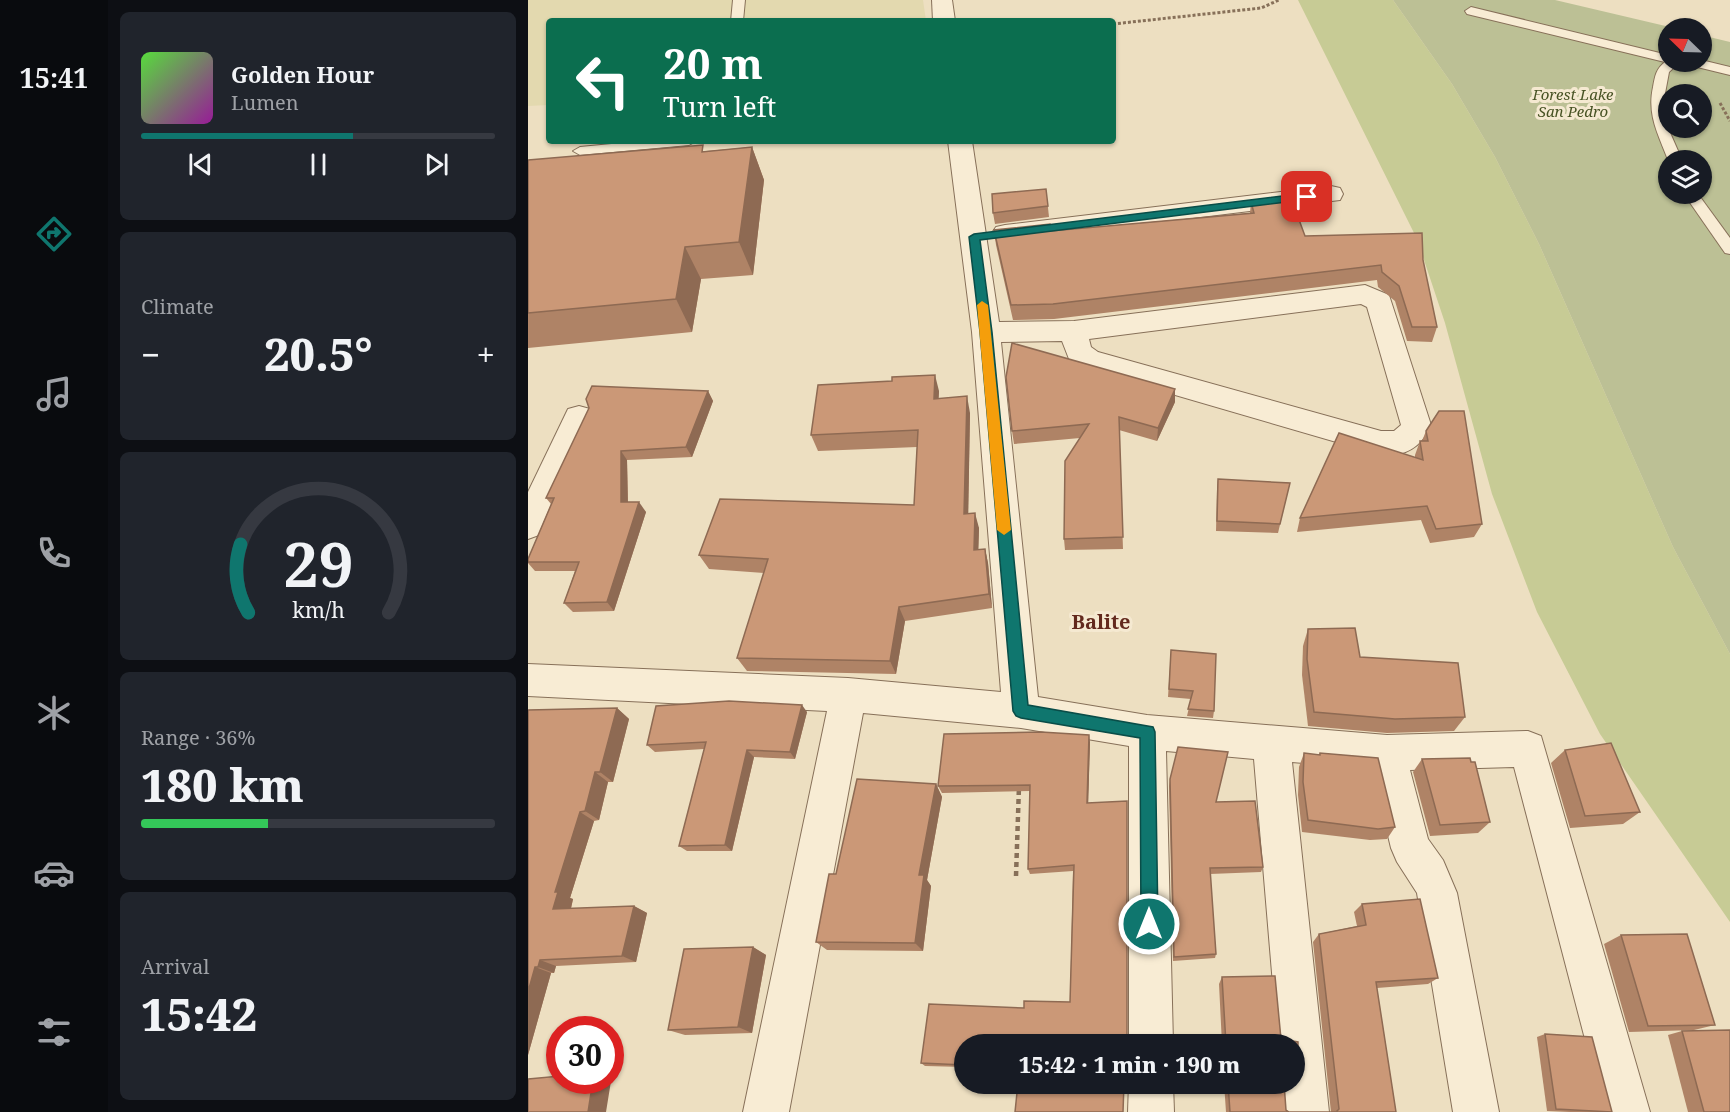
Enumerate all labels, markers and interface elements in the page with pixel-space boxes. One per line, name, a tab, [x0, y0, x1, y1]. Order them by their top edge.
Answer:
north arrow	[1658, 18, 1712, 72]
map controls	[1658, 18, 1712, 204]
text: 20 m	[663, 34, 763, 91]
icon: left	[564, 42, 642, 120]
text: 15:41	[19, 59, 89, 96]
text: Golden Hour	[231, 59, 374, 89]
park label: Forest Lake San Pedro	[1531, 84, 1614, 121]
button: search	[1658, 84, 1712, 138]
text: Turn left	[663, 88, 776, 125]
text: Lumen	[231, 89, 299, 116]
icon: previous	[184, 148, 217, 181]
icon: pause	[302, 148, 335, 181]
icon: next	[420, 148, 453, 181]
button: layers	[1658, 150, 1712, 204]
pin	[1281, 171, 1332, 222]
icon: arrive	[1290, 180, 1323, 213]
icon: directions	[33, 213, 75, 255]
text: Climate	[141, 293, 214, 320]
text: 20.5°	[264, 323, 373, 384]
text: −	[141, 332, 160, 377]
text: +	[477, 332, 495, 377]
icon: music	[33, 373, 75, 415]
text: 29	[283, 520, 353, 605]
icon: phone	[33, 532, 75, 574]
text: km/h	[292, 595, 345, 624]
district label: Balite	[1071, 608, 1131, 635]
icon: climate	[33, 692, 75, 734]
text: Range · 36%	[141, 724, 255, 751]
text: 180 km	[141, 754, 304, 815]
icon: car	[33, 852, 75, 894]
position arrow	[1117, 892, 1181, 956]
text: Arrival	[141, 953, 209, 980]
text: 15:42	[141, 983, 257, 1044]
icon: filters	[33, 1011, 75, 1053]
speed limit sign: 30	[546, 1016, 624, 1094]
text: 15:42 · 1 min · 190 m	[1019, 1049, 1240, 1079]

